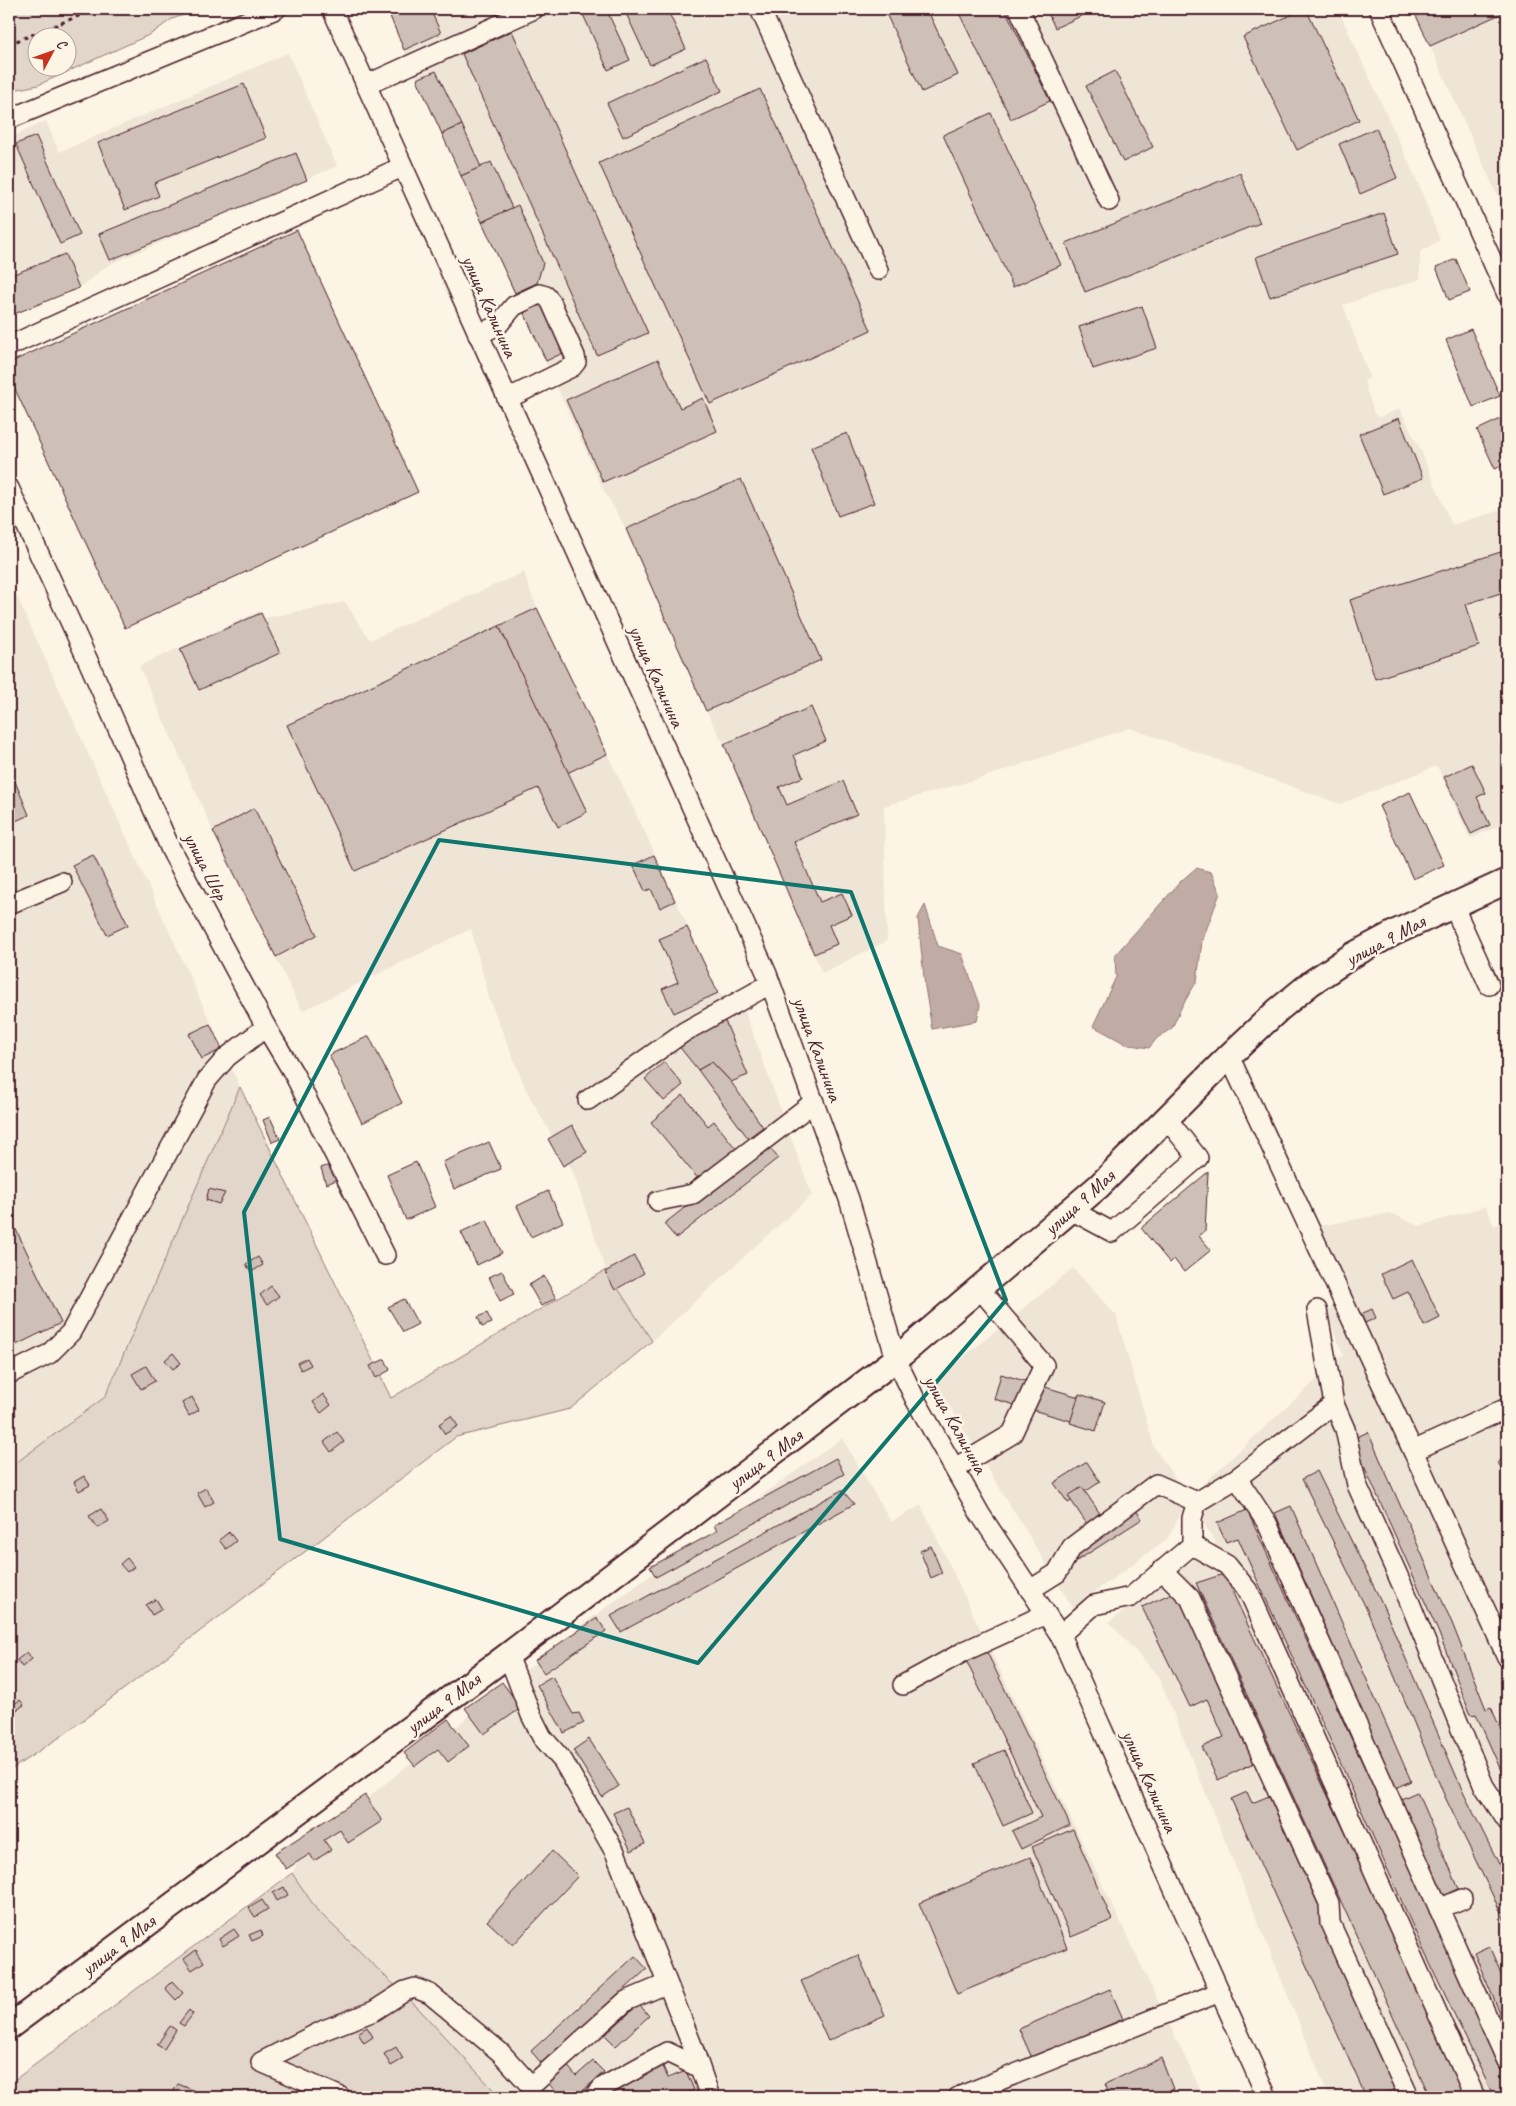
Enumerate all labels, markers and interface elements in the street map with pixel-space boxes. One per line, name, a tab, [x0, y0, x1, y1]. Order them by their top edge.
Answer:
north arrow	[28, 28, 78, 78]
text: С	[53, 36, 71, 54]
street label: улица Калинина	[456, 250, 524, 362]
street label: улица Калинина	[623, 620, 691, 732]
street label: улица Шер	[177, 827, 234, 906]
street label: улица 9 Мая	[1340, 908, 1431, 972]
street label: улица Калинина	[787, 993, 848, 1106]
street label: улица 9 Мая	[1038, 1163, 1121, 1241]
street label: улица Калинина	[918, 1370, 994, 1479]
street label: улица 9 Мая	[722, 1422, 809, 1496]
street label: улица 9 Мая	[400, 1666, 487, 1740]
street label: улица Калинина	[1116, 1725, 1184, 1837]
street label: улица 9 Мая	[75, 1908, 162, 1982]

